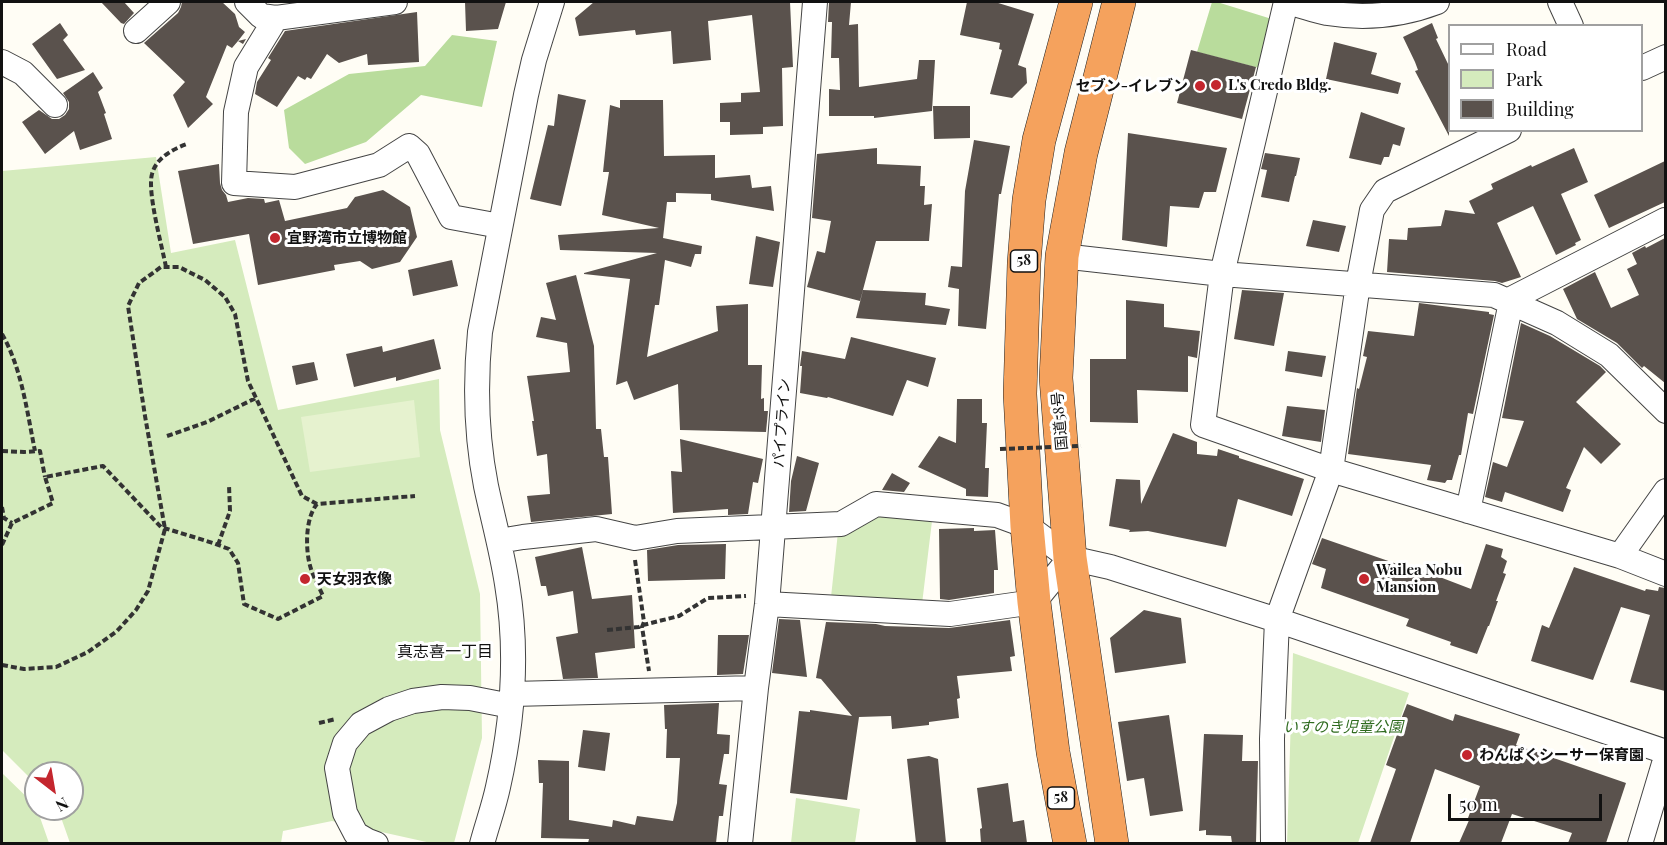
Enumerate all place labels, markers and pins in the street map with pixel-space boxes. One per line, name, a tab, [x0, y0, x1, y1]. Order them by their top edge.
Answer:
place label: L's Credo Bldg.	[1228, 76, 1332, 94]
place label: セブン-イレブン	[1076, 77, 1188, 95]
marker: L's Credo Bldg.	[1209, 78, 1223, 92]
marker: セブン-イレブン	[1193, 79, 1207, 93]
place label: 宜野湾市立博物館	[287, 229, 407, 247]
marker: 宜野湾市立博物館	[268, 231, 282, 245]
place label: Wailea Nobu Mansion	[1376, 561, 1462, 596]
place label: 天女羽衣像	[317, 570, 392, 588]
marker: 天女羽衣像	[298, 572, 312, 586]
marker: Wailea Nobu Mansion	[1357, 572, 1371, 586]
place label: わんぱくシーサー保育園	[1479, 746, 1644, 764]
marker: わんぱくシーサー保育園	[1460, 748, 1474, 762]

